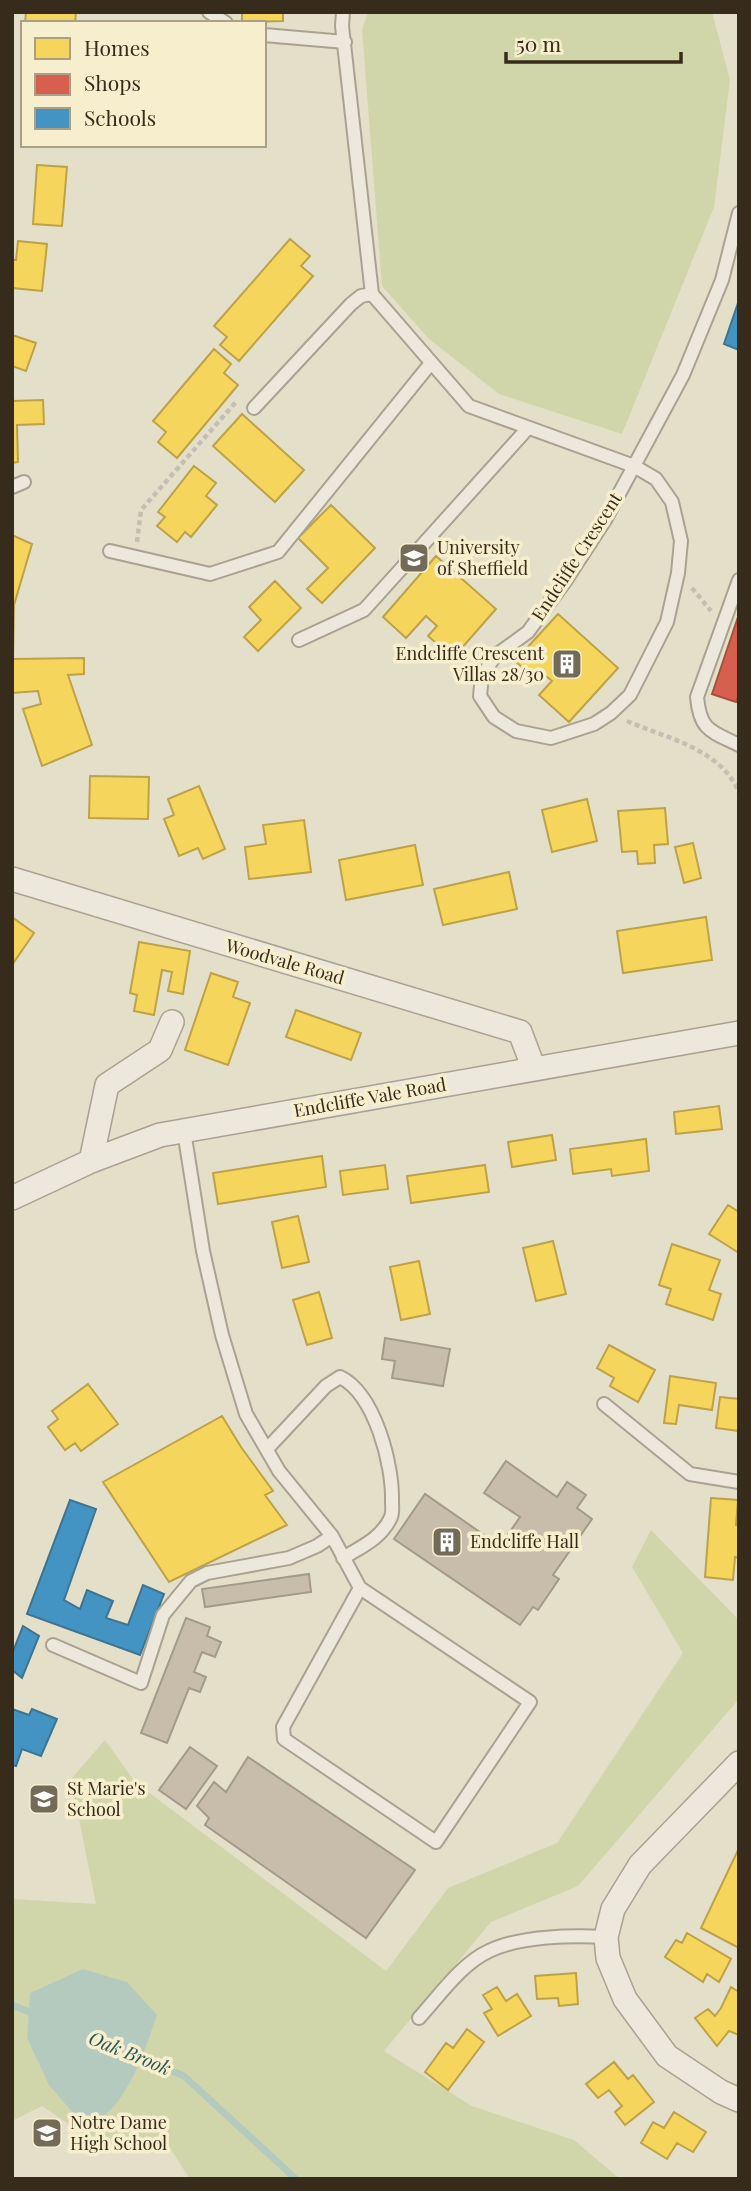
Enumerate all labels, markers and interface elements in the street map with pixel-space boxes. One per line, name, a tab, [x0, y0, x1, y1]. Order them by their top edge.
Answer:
legend	[21, 21, 266, 147]
scale bar	[506, 21, 681, 65]
text: 50 m	[516, 29, 562, 57]
text: Homes	[84, 33, 150, 61]
text: Shops	[84, 68, 141, 96]
text: Schools	[84, 103, 156, 131]
street label: Endcliffe Crescent	[526, 487, 627, 625]
place label: University of Sheffield	[437, 535, 529, 580]
school or university icon: University of Sheffield	[397, 541, 431, 575]
place label: Endcliffe Crescent Villas 28/30	[395, 641, 545, 686]
building icon: Endcliffe Crescent Villas 28/30	[550, 647, 584, 681]
street label: Woodvale Road	[222, 932, 348, 990]
street label: Endcliffe Vale Road	[292, 1072, 449, 1122]
building icon: Endcliffe Hall	[430, 1525, 464, 1559]
place label: Endcliffe Hall	[470, 1529, 579, 1553]
place label: St Marie's School	[67, 1776, 145, 1821]
school or university icon: St Marie's School	[27, 1782, 61, 1816]
water label: Oak Brook	[85, 2024, 176, 2080]
place label: Notre Dame High School	[70, 2110, 167, 2155]
school or university icon: Notre Dame High School	[30, 2116, 64, 2150]

